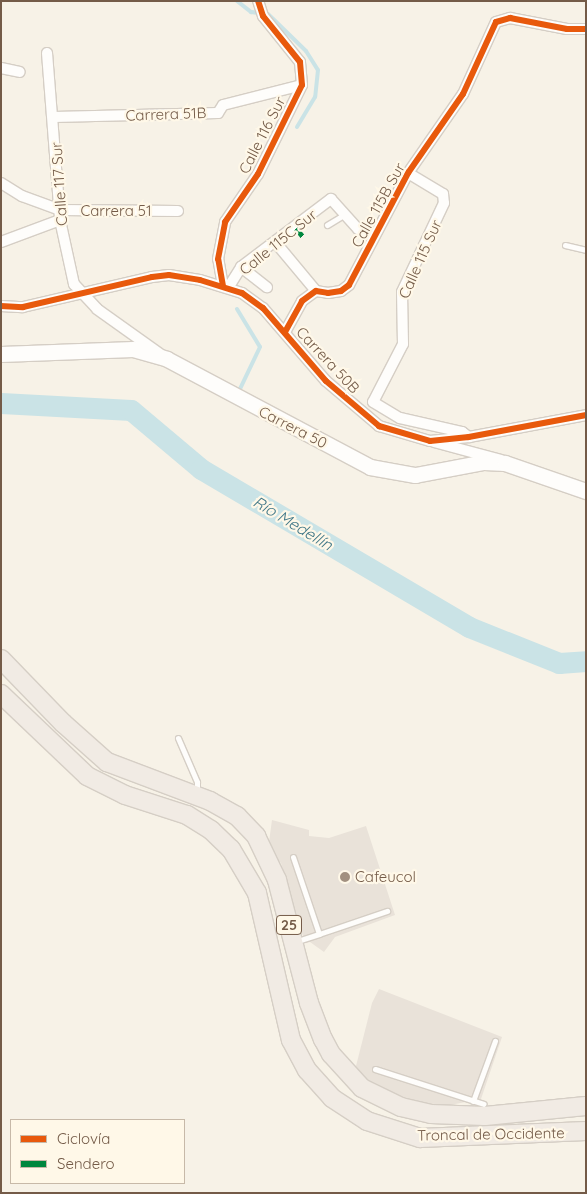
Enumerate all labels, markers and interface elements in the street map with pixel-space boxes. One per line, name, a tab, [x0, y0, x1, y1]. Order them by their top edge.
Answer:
street label: Calle 116 Sur	[235, 93, 289, 177]
street label: Carrera 51B	[125, 104, 207, 124]
street label: Calle 117 Sur	[47, 142, 71, 226]
street label: Calle 115B Sur	[347, 159, 409, 251]
street label: Carrera 51	[80, 202, 152, 220]
street label: Calle 115C Sur	[236, 205, 320, 279]
street label: Calle 115 Sur	[395, 217, 445, 301]
street label: Carrera 50B	[293, 323, 363, 397]
street label: Carrera 50	[256, 402, 330, 452]
water label: Río Medellín	[250, 492, 336, 554]
place label: Cafeucol	[355, 868, 416, 886]
marker: Cafeucol	[339, 871, 351, 883]
road number: 25	[275, 914, 303, 936]
legend	[10, 1119, 185, 1184]
street label: Troncal de Occidente	[417, 1124, 565, 1144]
text: Ciclovía	[57, 1129, 110, 1148]
text: Sendero	[57, 1154, 115, 1173]

